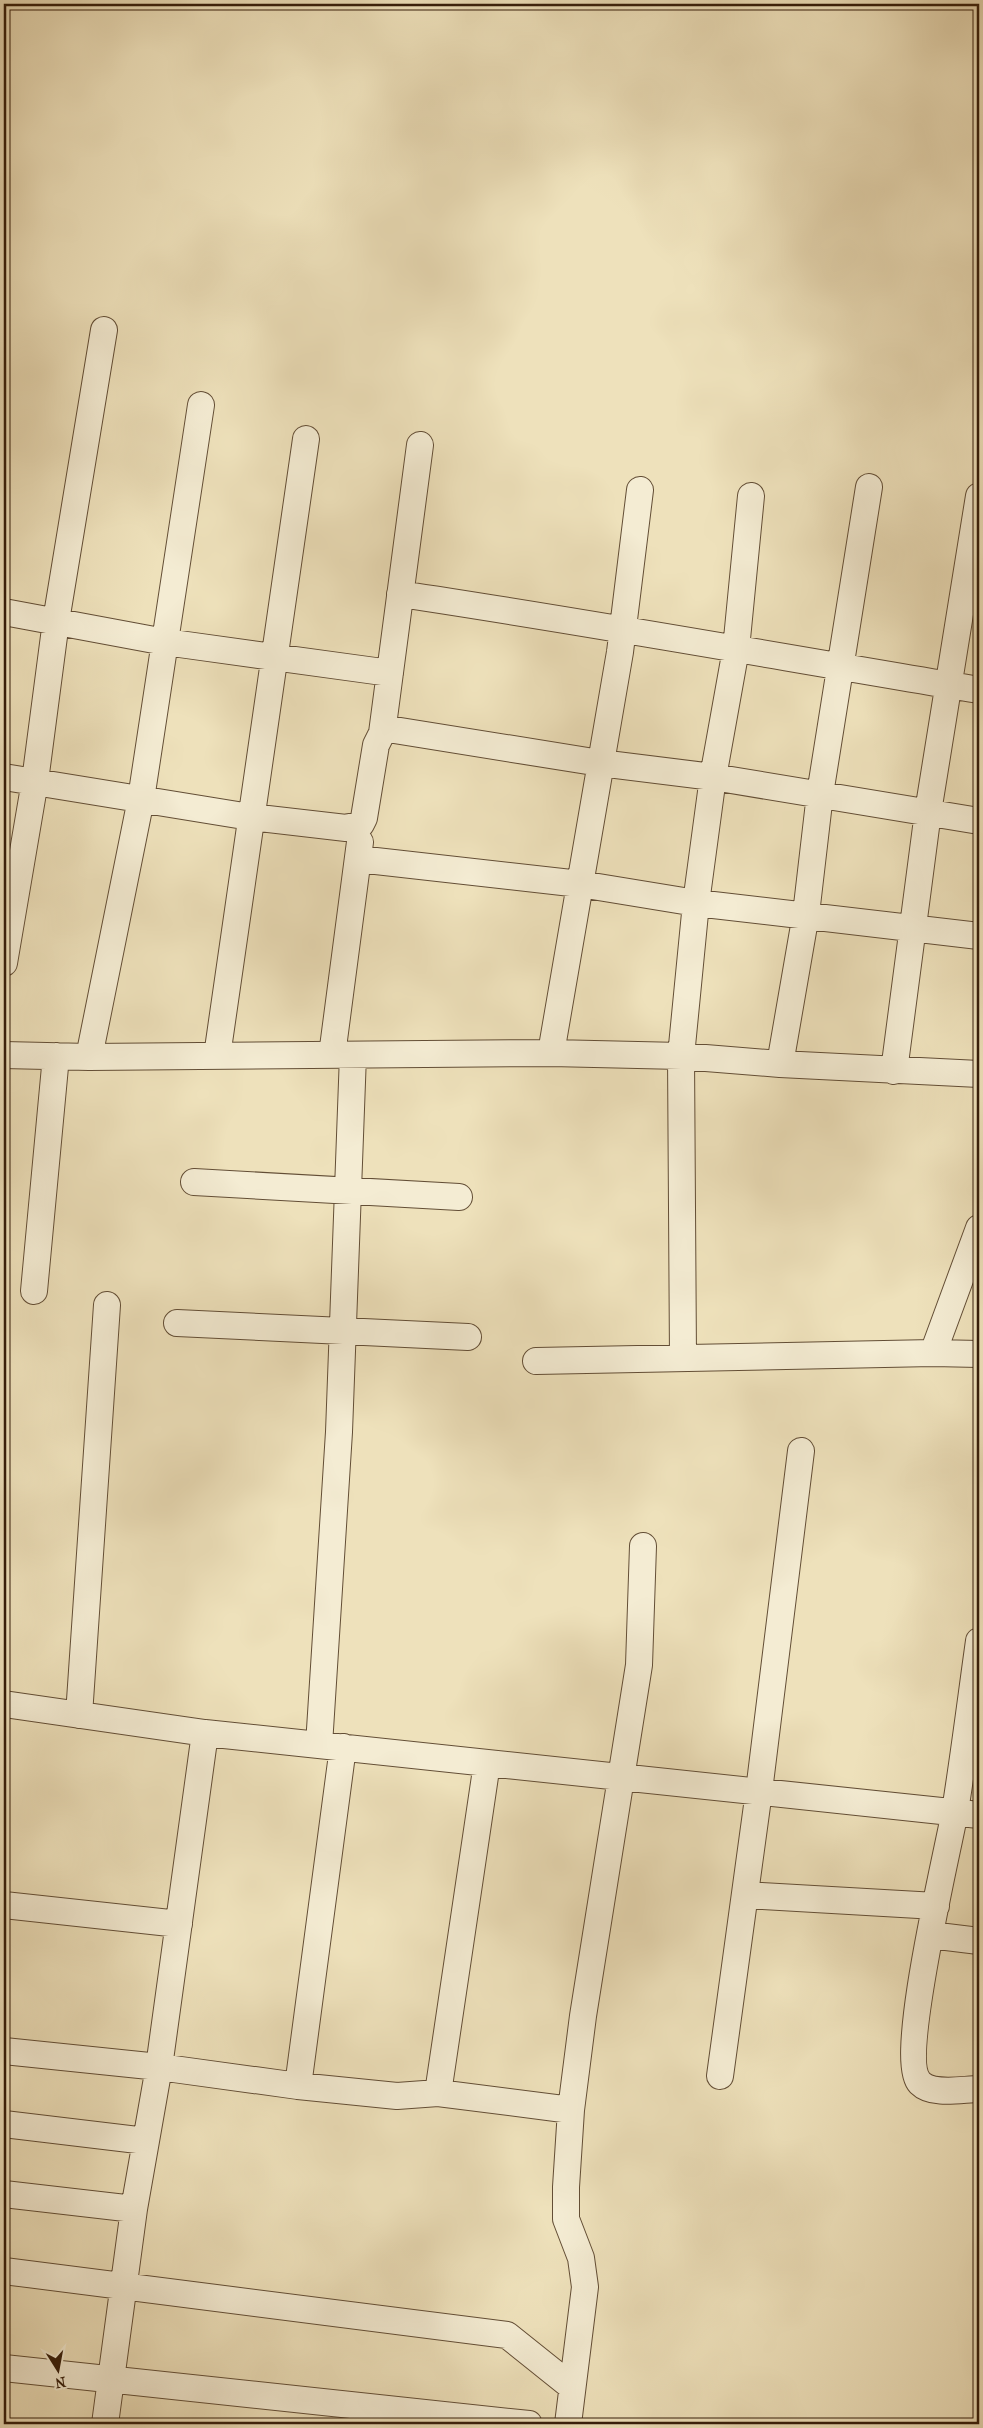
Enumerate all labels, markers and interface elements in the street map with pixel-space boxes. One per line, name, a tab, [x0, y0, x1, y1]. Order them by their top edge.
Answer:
north arrow	[32, 2346, 82, 2396]
text: N	[53, 2373, 67, 2392]

